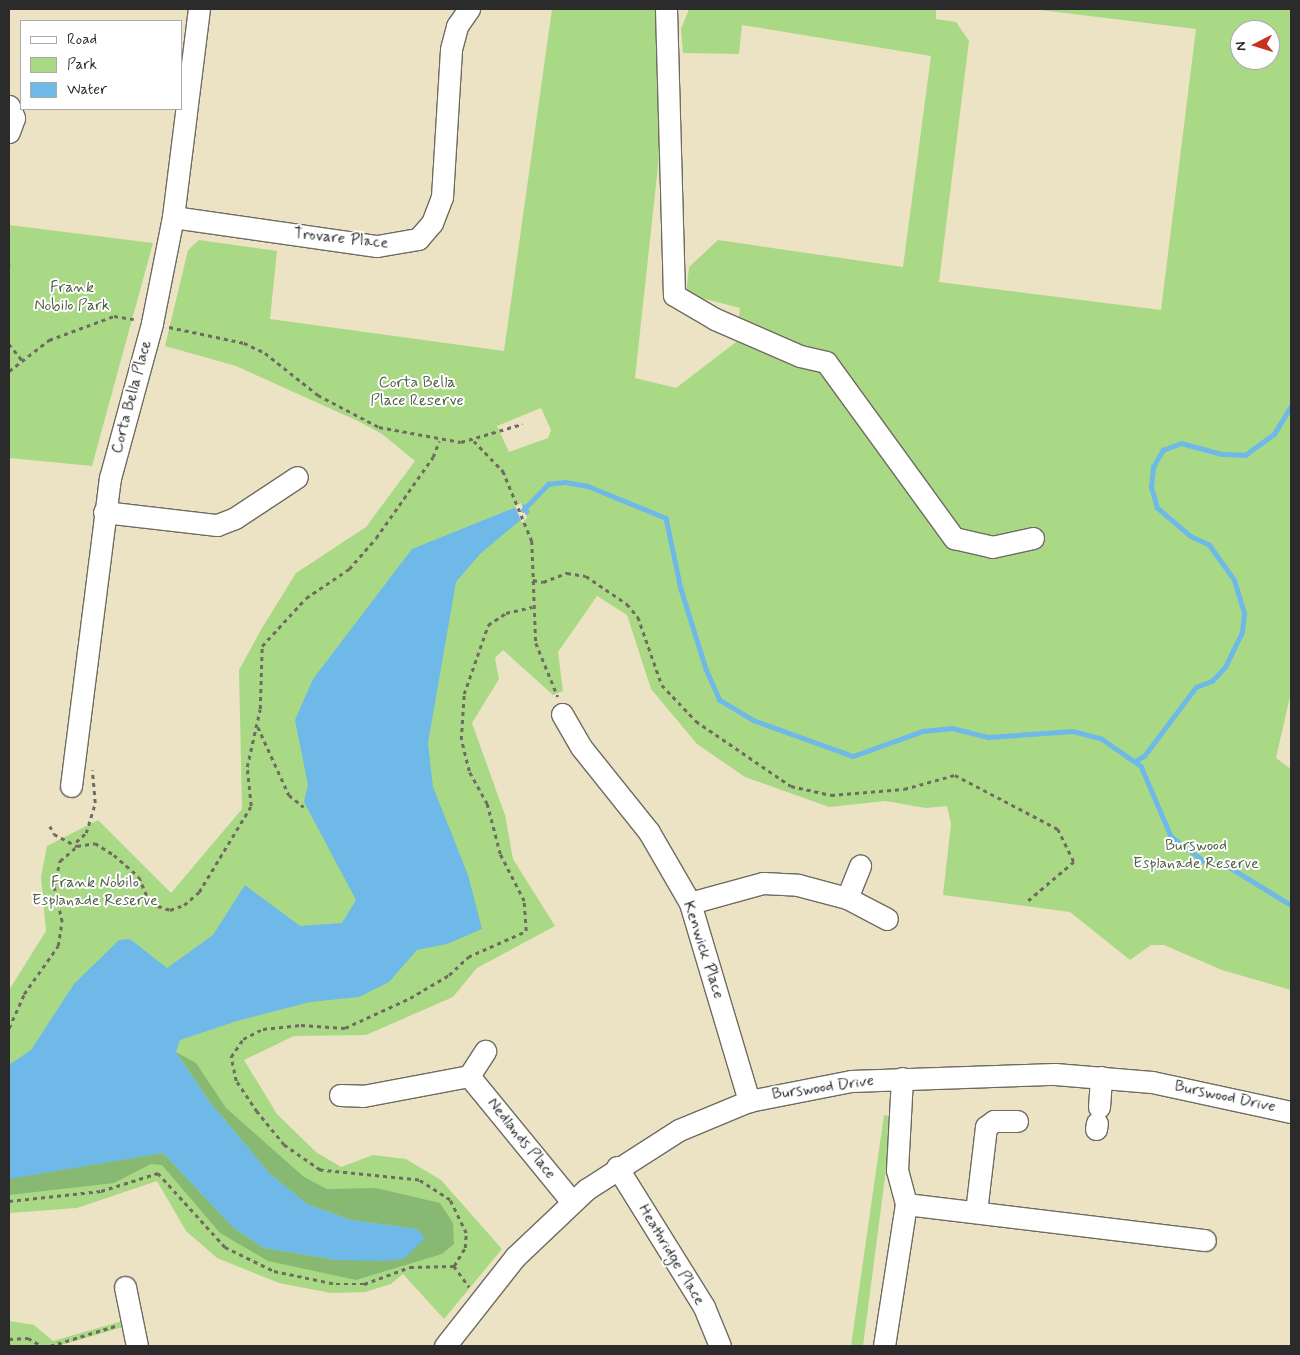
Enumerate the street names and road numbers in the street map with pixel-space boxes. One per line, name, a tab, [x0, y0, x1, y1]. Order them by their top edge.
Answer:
street label: Trovare Place	[295, 225, 387, 253]
street label: Corta Bella Place	[108, 338, 156, 456]
street label: Kenwick Place	[678, 900, 728, 1000]
street label: Burswood Drive	[771, 1071, 875, 1105]
street label: Burswood Drive	[1173, 1077, 1277, 1117]
street label: Nedlands Place	[482, 1094, 560, 1184]
street label: Heathridge Place	[634, 1202, 708, 1308]

